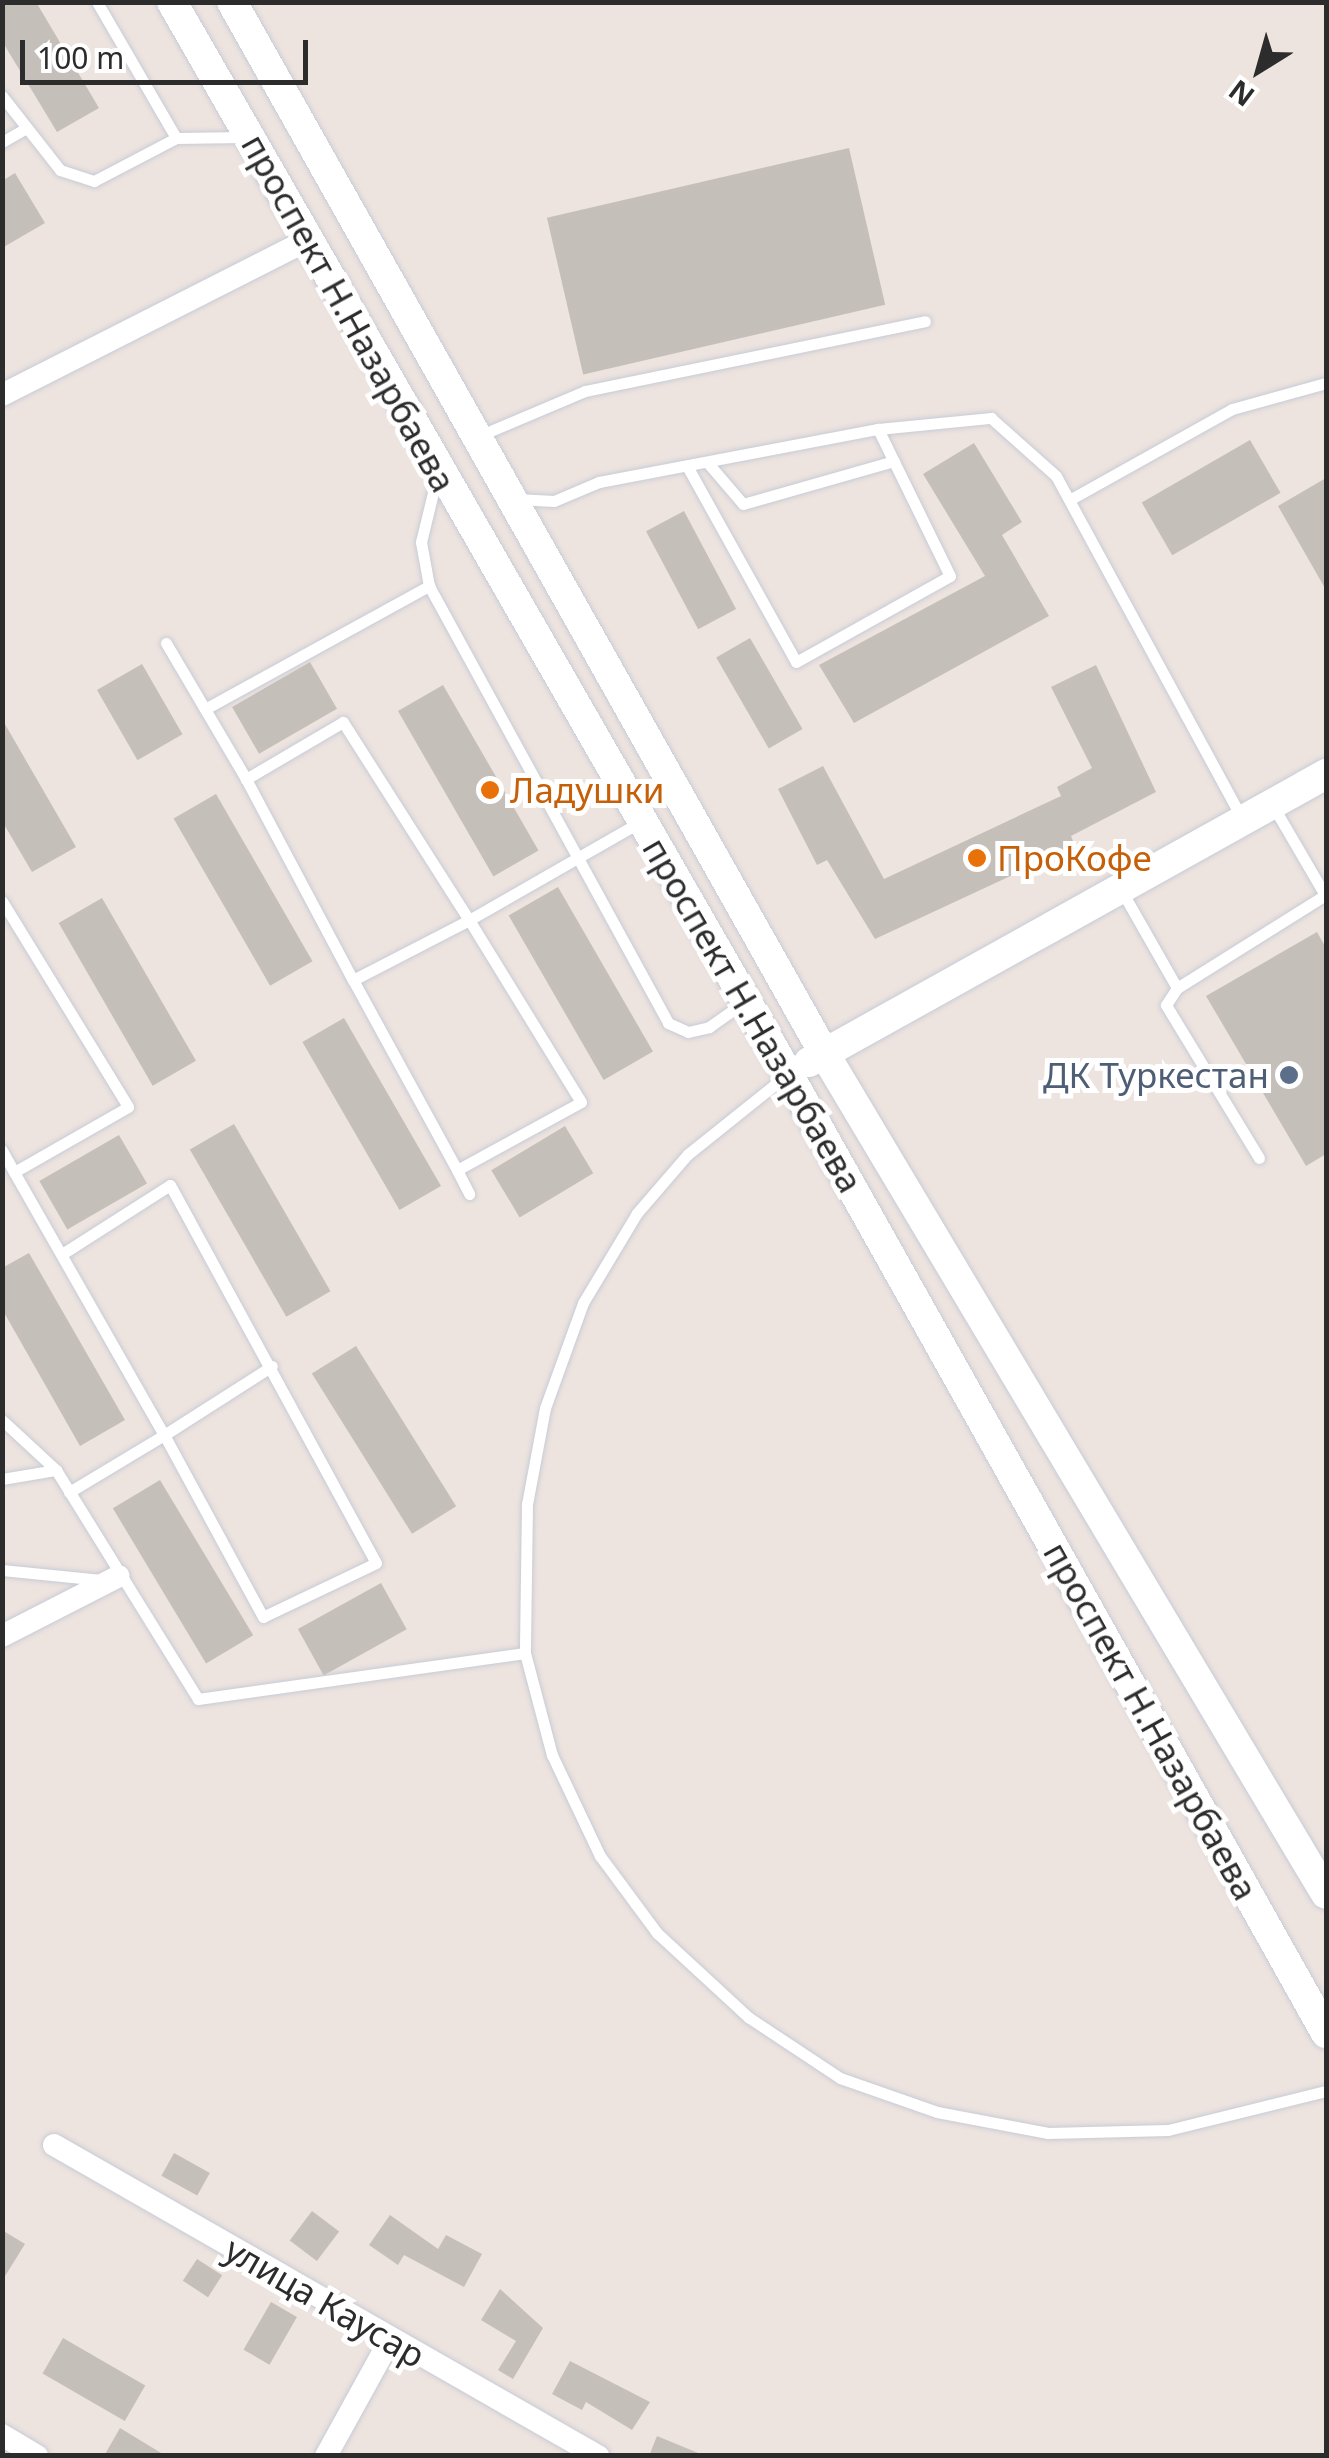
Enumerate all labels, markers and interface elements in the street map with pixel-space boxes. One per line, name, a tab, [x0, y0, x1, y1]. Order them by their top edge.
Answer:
scale bar	[25, 20, 312, 82]
north arrow	[1209, 20, 1309, 120]
text: 100 m	[37, 37, 124, 78]
text: N	[1220, 72, 1261, 116]
street label: проспект Н.Назарбаева	[233, 127, 465, 499]
place label: Ладушки	[510, 769, 665, 811]
marker: Ладушки	[479, 779, 501, 801]
street label: проспект Н.Назарбаева	[634, 830, 872, 1200]
place label: ПроКофе	[997, 837, 1152, 879]
marker: ПроКофе	[966, 847, 988, 869]
place label: ДК Туркестан	[1043, 1054, 1269, 1096]
marker: ДК Туркестан	[1278, 1064, 1300, 1086]
street label: проспект Н.Назарбаева	[1035, 1535, 1267, 1907]
street label: улица Каусар	[218, 2228, 432, 2376]

